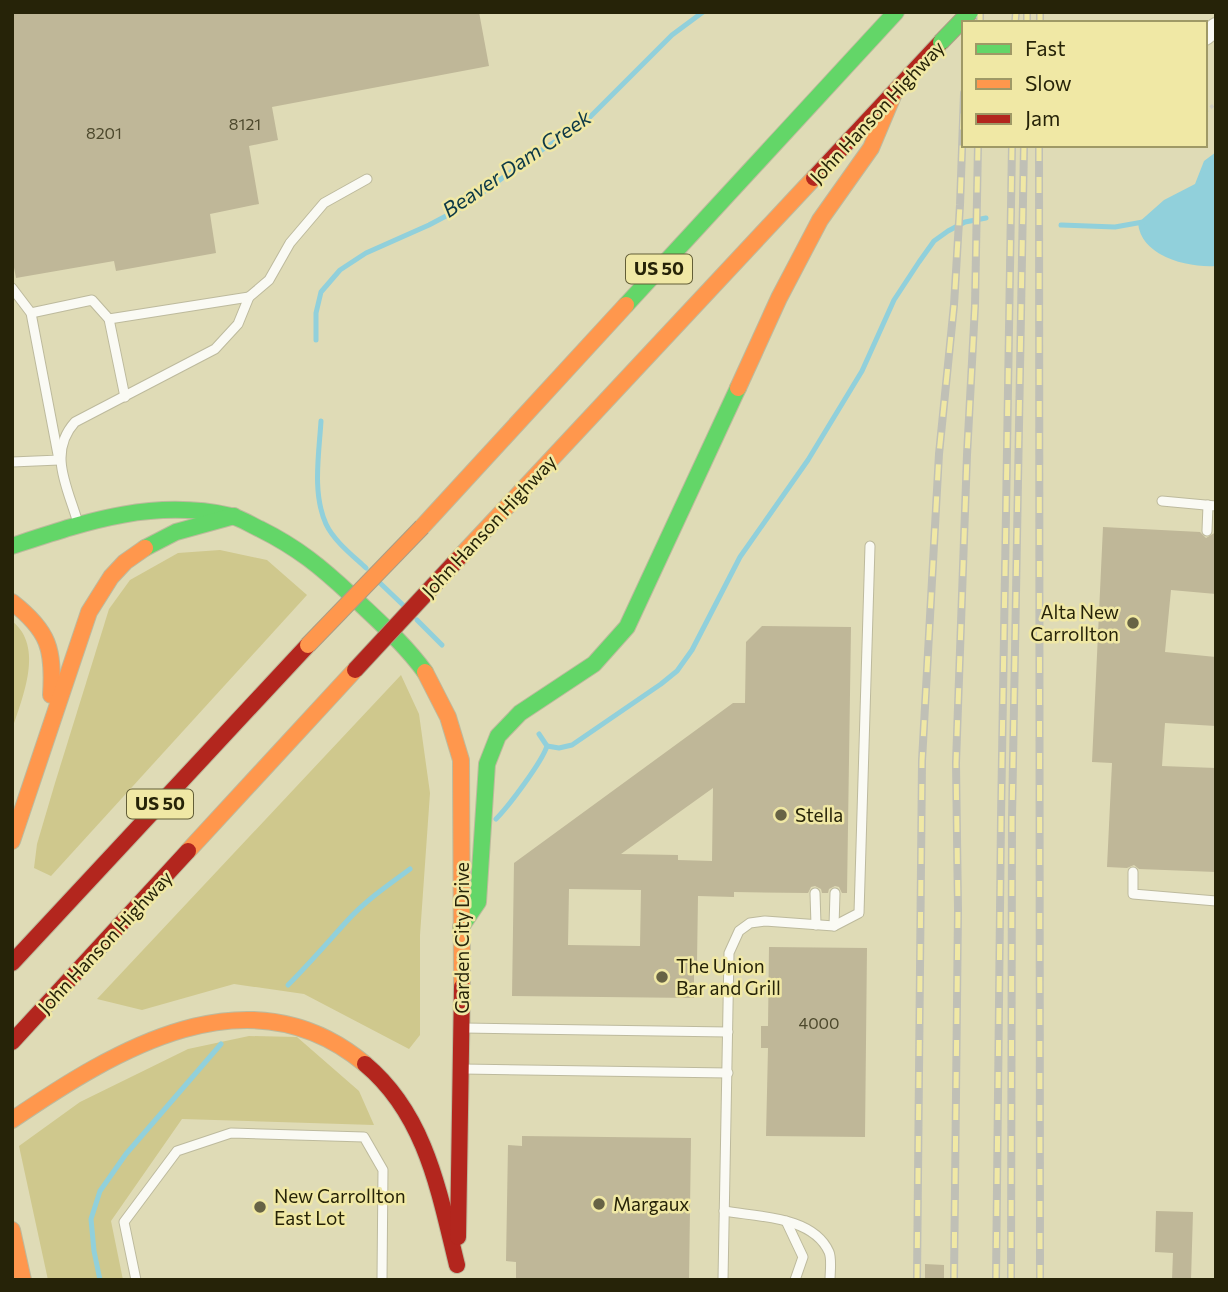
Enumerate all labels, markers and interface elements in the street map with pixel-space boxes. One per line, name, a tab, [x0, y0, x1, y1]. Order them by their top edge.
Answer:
legend	[962, 21, 1207, 147]
street label: John Hanson Highway	[805, 35, 949, 188]
text: Fast	[1025, 35, 1066, 60]
text: Slow	[1025, 70, 1072, 95]
water label: Beaver Dam Creek	[437, 103, 596, 222]
text: Jam	[1025, 105, 1060, 130]
house number: 8121	[229, 114, 261, 133]
house number: 8201	[86, 123, 122, 142]
road number: US 50	[626, 255, 692, 284]
street label: John Hanson Highway	[417, 449, 561, 602]
place label: Alta New Carrollton	[1030, 600, 1119, 645]
marker: Alta New Carrollton	[1125, 615, 1141, 631]
road number: US 50	[127, 790, 193, 818]
place label: Stella	[795, 803, 843, 826]
marker: Stella	[773, 807, 789, 823]
street label: Garden City Drive	[450, 862, 473, 1014]
street label: John Hanson Highway	[33, 865, 177, 1018]
place label: The Union Bar and Grill	[676, 954, 781, 999]
marker: The Union Bar and Grill	[654, 969, 670, 985]
house number: 4000	[799, 1013, 839, 1032]
place label: New Carrollton East Lot	[274, 1184, 406, 1229]
place label: Margaux	[613, 1192, 689, 1215]
marker: Margaux	[591, 1196, 607, 1212]
marker: New Carrollton East Lot	[252, 1199, 268, 1215]

